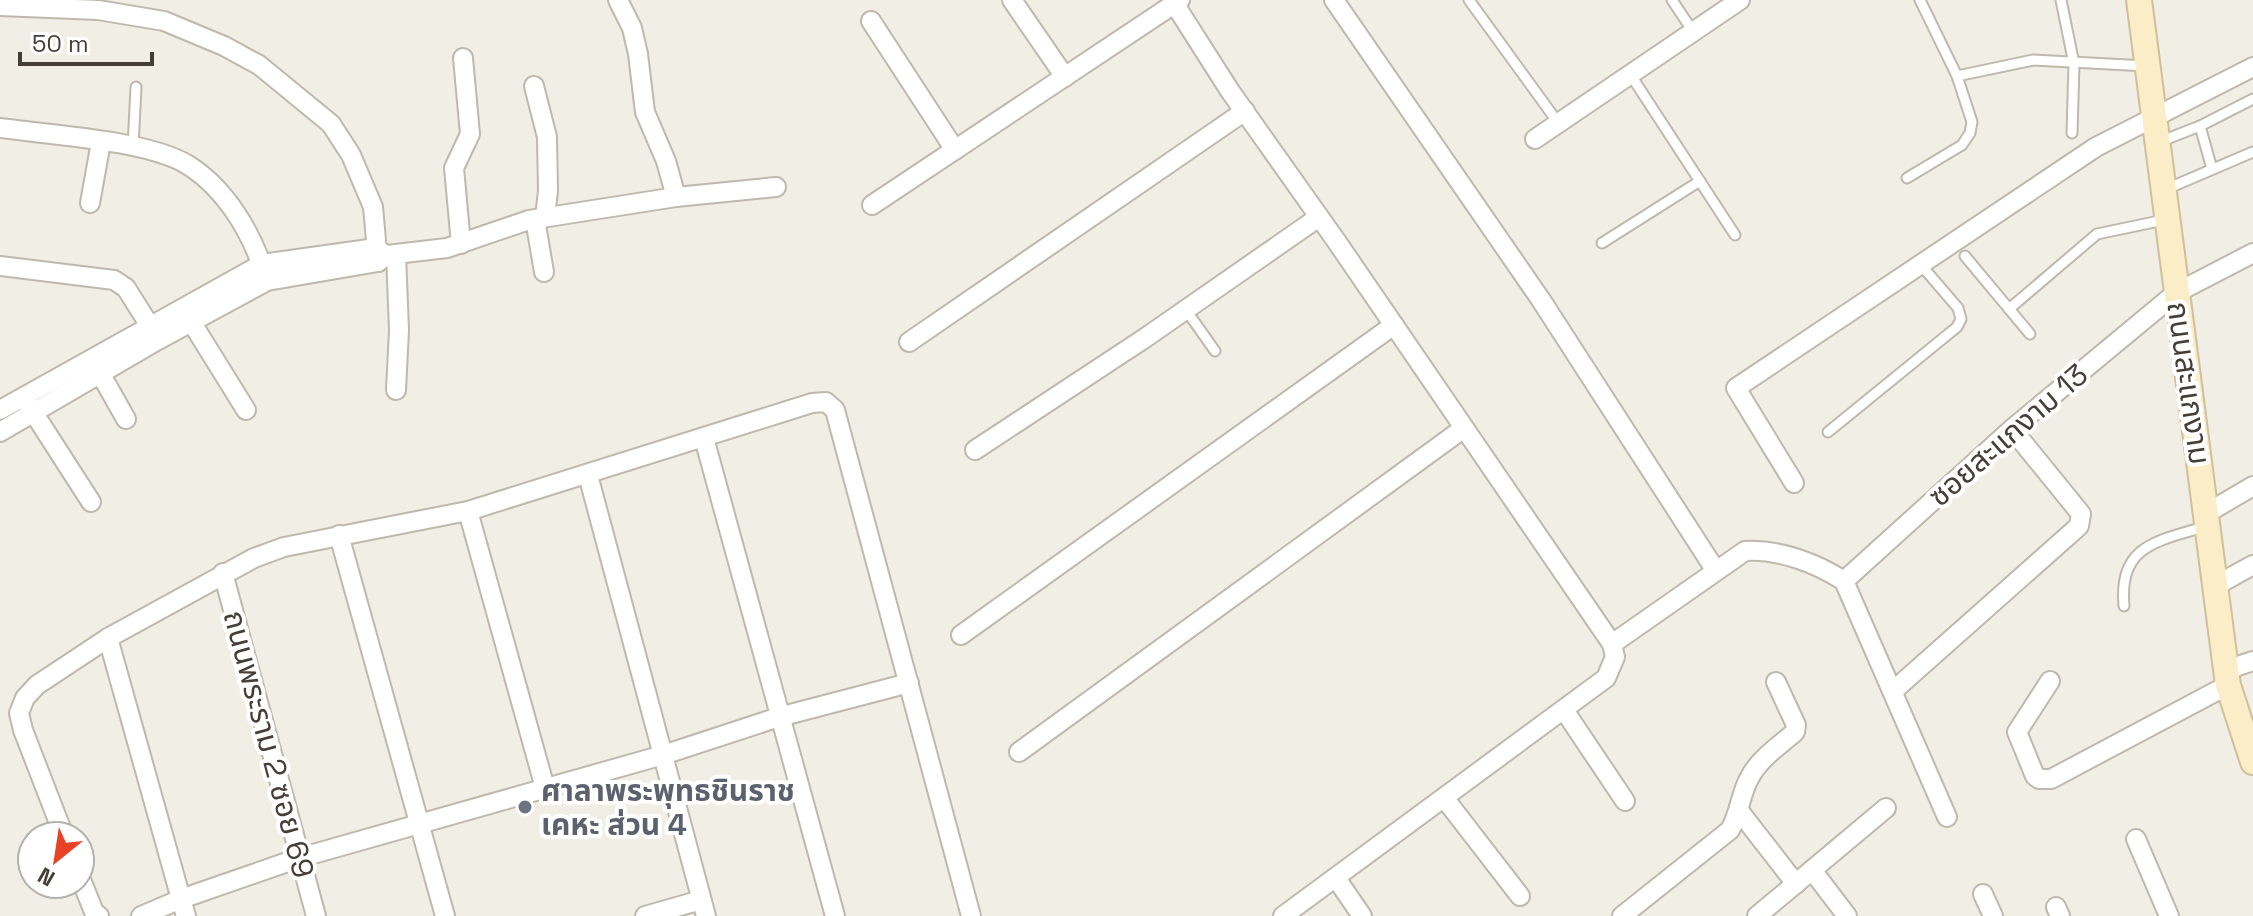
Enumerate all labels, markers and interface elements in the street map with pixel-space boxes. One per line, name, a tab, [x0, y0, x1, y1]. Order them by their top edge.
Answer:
scale bar	[20, 16, 152, 66]
text: 50 m	[32, 28, 89, 59]
street label: ถนนสะแกงาม	[2158, 299, 2220, 467]
street label: ซอยสะแกงาม 13	[1920, 355, 2096, 515]
street label: ถนนพระราม 2 ซอย 69	[215, 606, 323, 882]
place label: ศาลาพระพุทธชินราช เคหะ ส่วน 4	[541, 771, 795, 844]
marker: ศาลาพระพุทธชินราช เคหะ ส่วน 4	[516, 798, 534, 816]
north arrow	[16, 820, 96, 900]
text: N	[33, 862, 59, 893]

